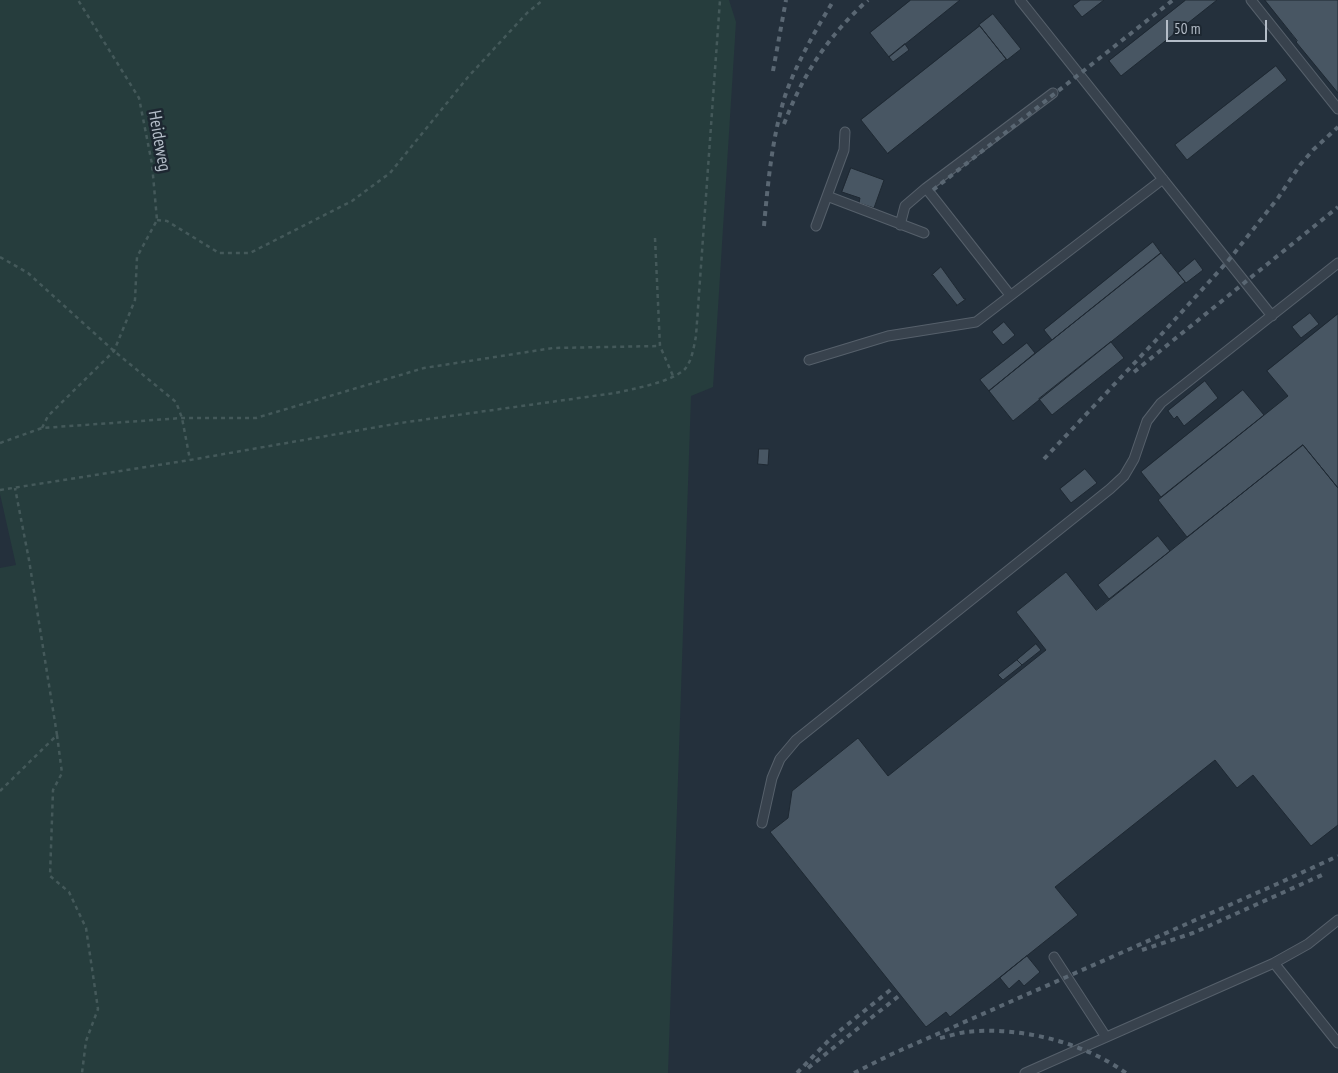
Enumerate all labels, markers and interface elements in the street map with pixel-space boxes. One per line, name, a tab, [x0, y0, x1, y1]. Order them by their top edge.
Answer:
scale bar	[1168, 10, 1269, 42]
text: 50 m	[1174, 19, 1200, 38]
street label: Heideweg	[143, 109, 175, 173]

